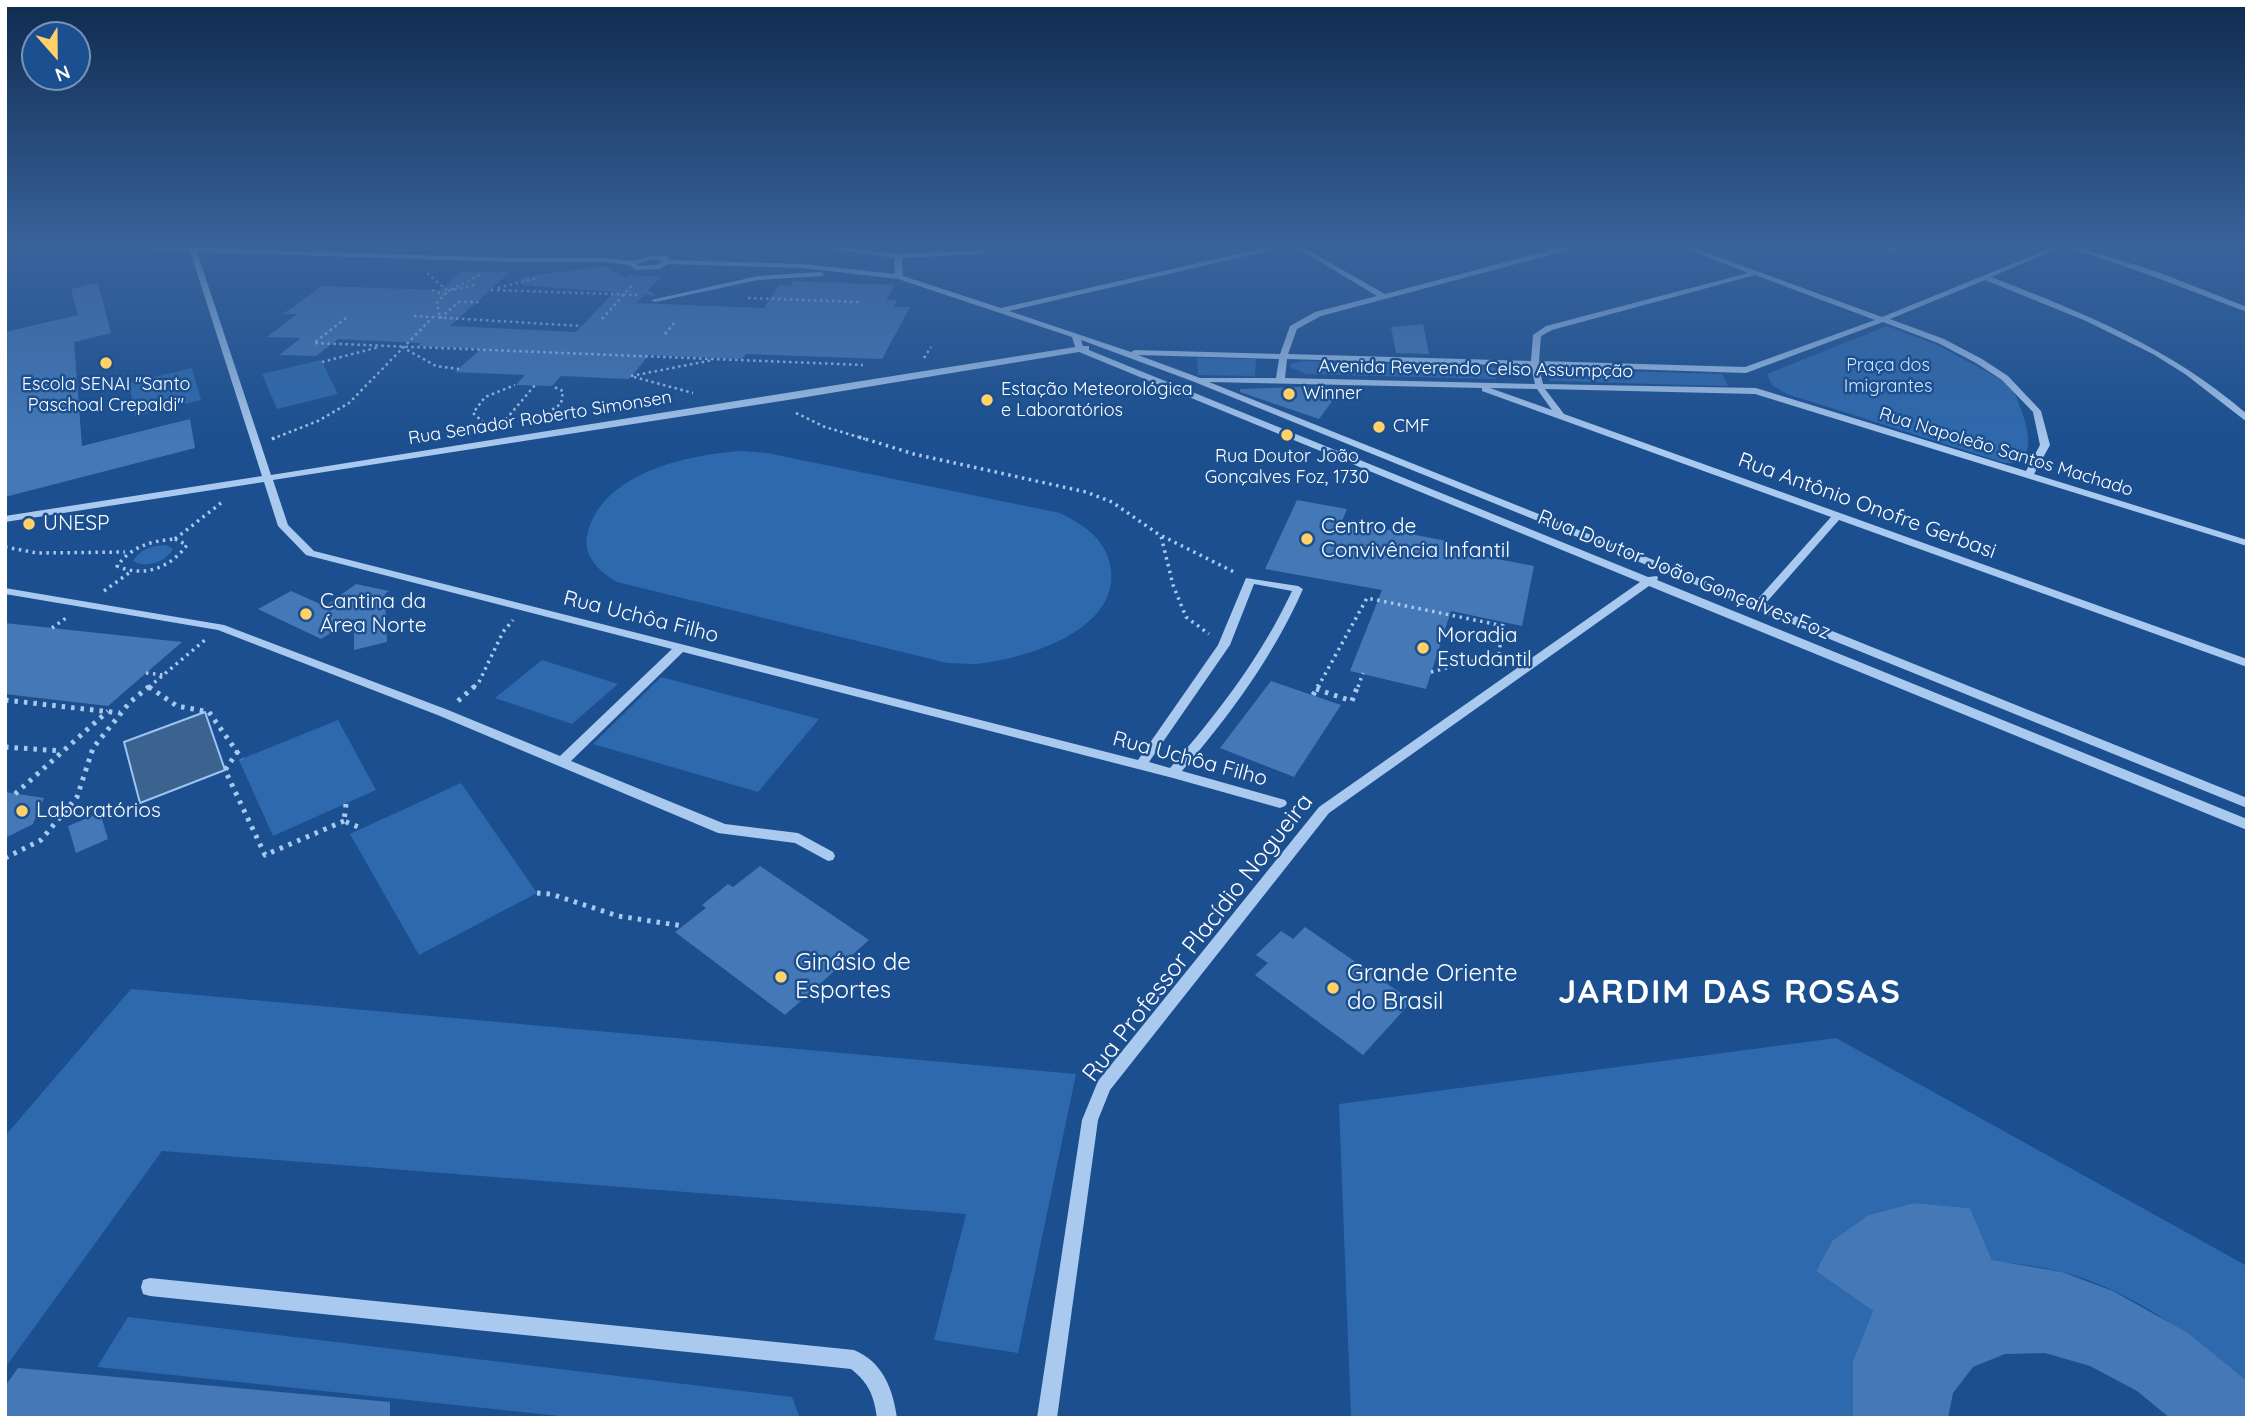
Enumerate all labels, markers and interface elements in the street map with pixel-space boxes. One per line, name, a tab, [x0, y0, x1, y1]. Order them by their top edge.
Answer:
north arrow	[21, 21, 91, 91]
text: N	[52, 60, 74, 87]
marker: Escola SENAI "Santo Paschoal Crepaldi"	[98, 355, 114, 371]
street label: Avenida Reverendo Celso Assumpção	[1318, 355, 1634, 383]
park label: Praça dos Imigrantes	[1844, 355, 1932, 398]
place label: Escola SENAI "Santo Paschoal Crepaldi"	[22, 374, 190, 416]
place label: Estação Meteorológica e Laboratórios	[1001, 379, 1193, 422]
place label: Winner	[1303, 383, 1362, 405]
street label: Rua Senador Roberto Simonsen	[407, 386, 673, 450]
marker: Winner	[1281, 386, 1297, 402]
marker: Estação Meteorológica e Laboratórios	[979, 392, 995, 408]
street label: Rua Napoleão Santos Machado	[1876, 403, 2136, 501]
place label: CMF	[1393, 416, 1430, 438]
marker: CMF	[1371, 419, 1387, 435]
marker: Rua Doutor João Gonçalves Foz, 1730	[1279, 427, 1295, 443]
place label: Rua Doutor João Gonçalves Foz, 1730	[1205, 446, 1369, 489]
street label: Rua Antônio Onofre Gerbasi	[1734, 447, 2000, 565]
street label: Rua Doutor João Gonçalves Foz	[1534, 505, 1834, 645]
place label: UNESP	[43, 511, 110, 537]
place label: Centro de Convivência Infantil	[1321, 514, 1510, 564]
marker: UNESP	[21, 516, 37, 532]
marker: Centro de Convivência Infantil	[1299, 531, 1315, 547]
street label: Rua Uchôa Filho	[561, 586, 721, 648]
place label: Cantina da Área Norte	[320, 589, 427, 639]
marker: Cantina da Área Norte	[298, 606, 314, 622]
place label: Moradia Estudantil	[1437, 623, 1532, 673]
marker: Moradia Estudantil	[1415, 640, 1431, 656]
street label: Rua Uchôa Filho	[1110, 726, 1270, 792]
street label: Rua Professor Placídio Nogueira	[1077, 788, 1319, 1088]
place label: Laboratórios	[36, 798, 161, 824]
marker: Laboratórios	[14, 803, 30, 819]
place label: Ginásio de Esportes	[795, 949, 911, 1005]
place label: Grande Oriente do Brasil	[1347, 960, 1517, 1016]
marker: Ginásio de Esportes	[773, 969, 789, 985]
district label: JARDIM DAS ROSAS	[1560, 973, 1900, 1013]
marker: Grande Oriente do Brasil	[1325, 980, 1341, 996]

